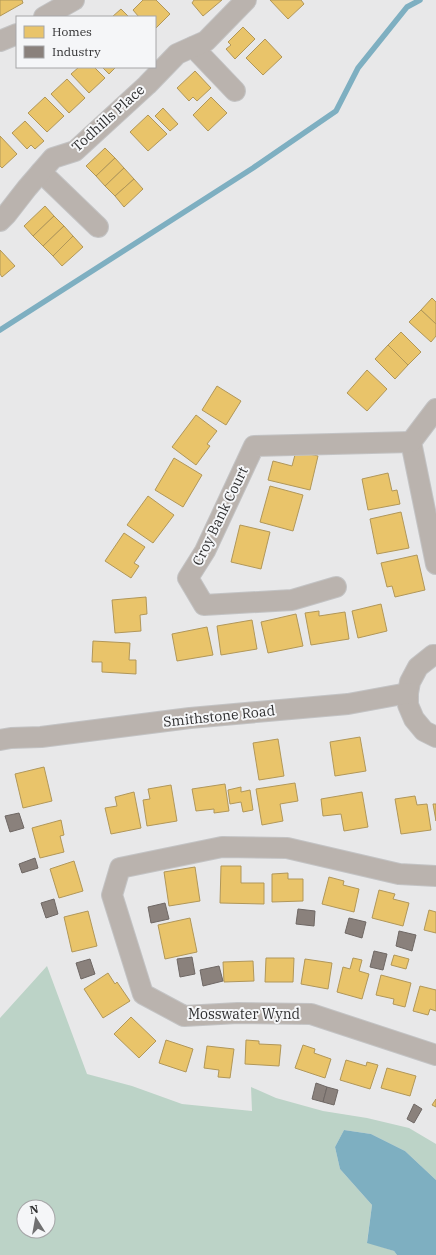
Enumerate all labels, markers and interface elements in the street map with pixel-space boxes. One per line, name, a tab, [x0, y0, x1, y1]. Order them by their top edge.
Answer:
legend	[16, 16, 156, 68]
text: Homes	[52, 24, 92, 39]
text: Industry	[52, 44, 101, 59]
street label: Todhills Place	[68, 81, 148, 155]
street label: Croy Bank Court	[188, 464, 252, 568]
street label: Smithstone Road	[162, 701, 276, 731]
street label: Mosswater Wynd	[188, 1005, 301, 1023]
north arrow	[16, 1199, 56, 1239]
text: N	[28, 1201, 40, 1217]

